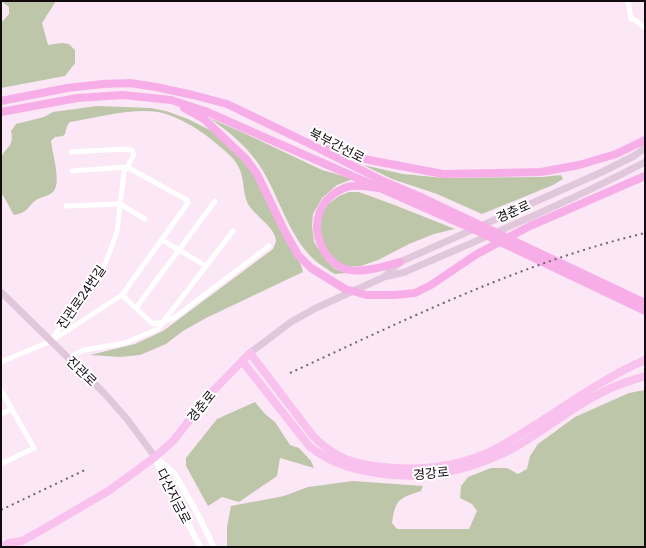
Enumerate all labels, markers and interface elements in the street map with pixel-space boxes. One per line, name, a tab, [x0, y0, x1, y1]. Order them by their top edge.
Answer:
street label: 북부간선로	[307, 125, 367, 166]
street label: 경춘로	[494, 197, 533, 226]
street label: 진관로24번길	[54, 263, 109, 332]
street label: 진관로	[64, 353, 100, 389]
street label: 경춘로	[184, 388, 219, 425]
street label: 경강로	[412, 464, 450, 483]
street label: 다산지금로	[153, 466, 194, 526]

